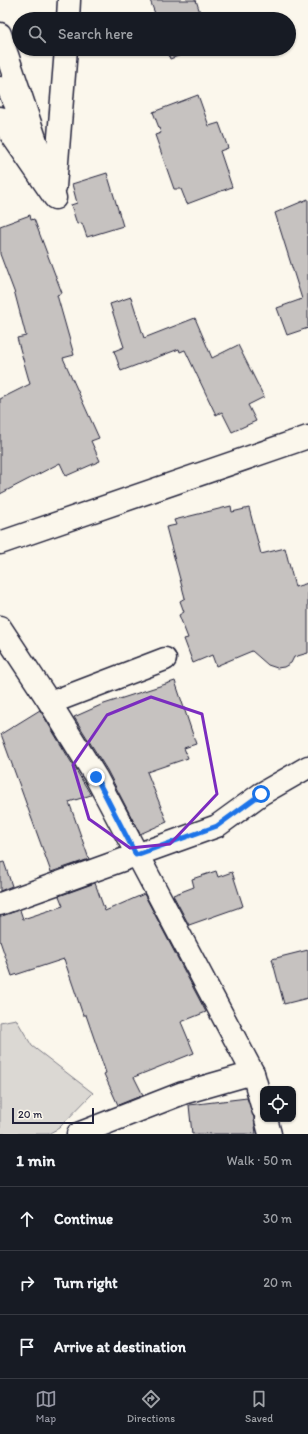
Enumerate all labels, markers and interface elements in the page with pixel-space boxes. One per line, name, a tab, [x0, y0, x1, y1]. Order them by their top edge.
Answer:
search box	[12, 12, 296, 56]
icon: search	[26, 23, 48, 45]
text: Search here	[58, 25, 133, 43]
route end	[87, 768, 105, 786]
route start	[252, 785, 270, 803]
map controls	[260, 1086, 296, 1122]
button: locate	[260, 1086, 296, 1122]
scale bar	[12, 1106, 94, 1125]
text: 20 m	[18, 1108, 42, 1121]
text: 1 min	[16, 1150, 55, 1170]
text: Walk · 50 m	[227, 1153, 292, 1168]
icon: ahead	[16, 1208, 38, 1230]
text: Continue	[54, 1210, 113, 1228]
text: 30 m	[263, 1211, 292, 1226]
icon: right	[16, 1272, 38, 1294]
text: Turn right	[54, 1274, 118, 1292]
text: 20 m	[263, 1275, 292, 1290]
icon: arrive	[16, 1336, 38, 1358]
text: Arrive at destination	[54, 1338, 186, 1356]
tab: Map	[35, 1388, 57, 1425]
tab: Directions	[127, 1388, 175, 1425]
tab: Saved	[245, 1388, 273, 1425]

